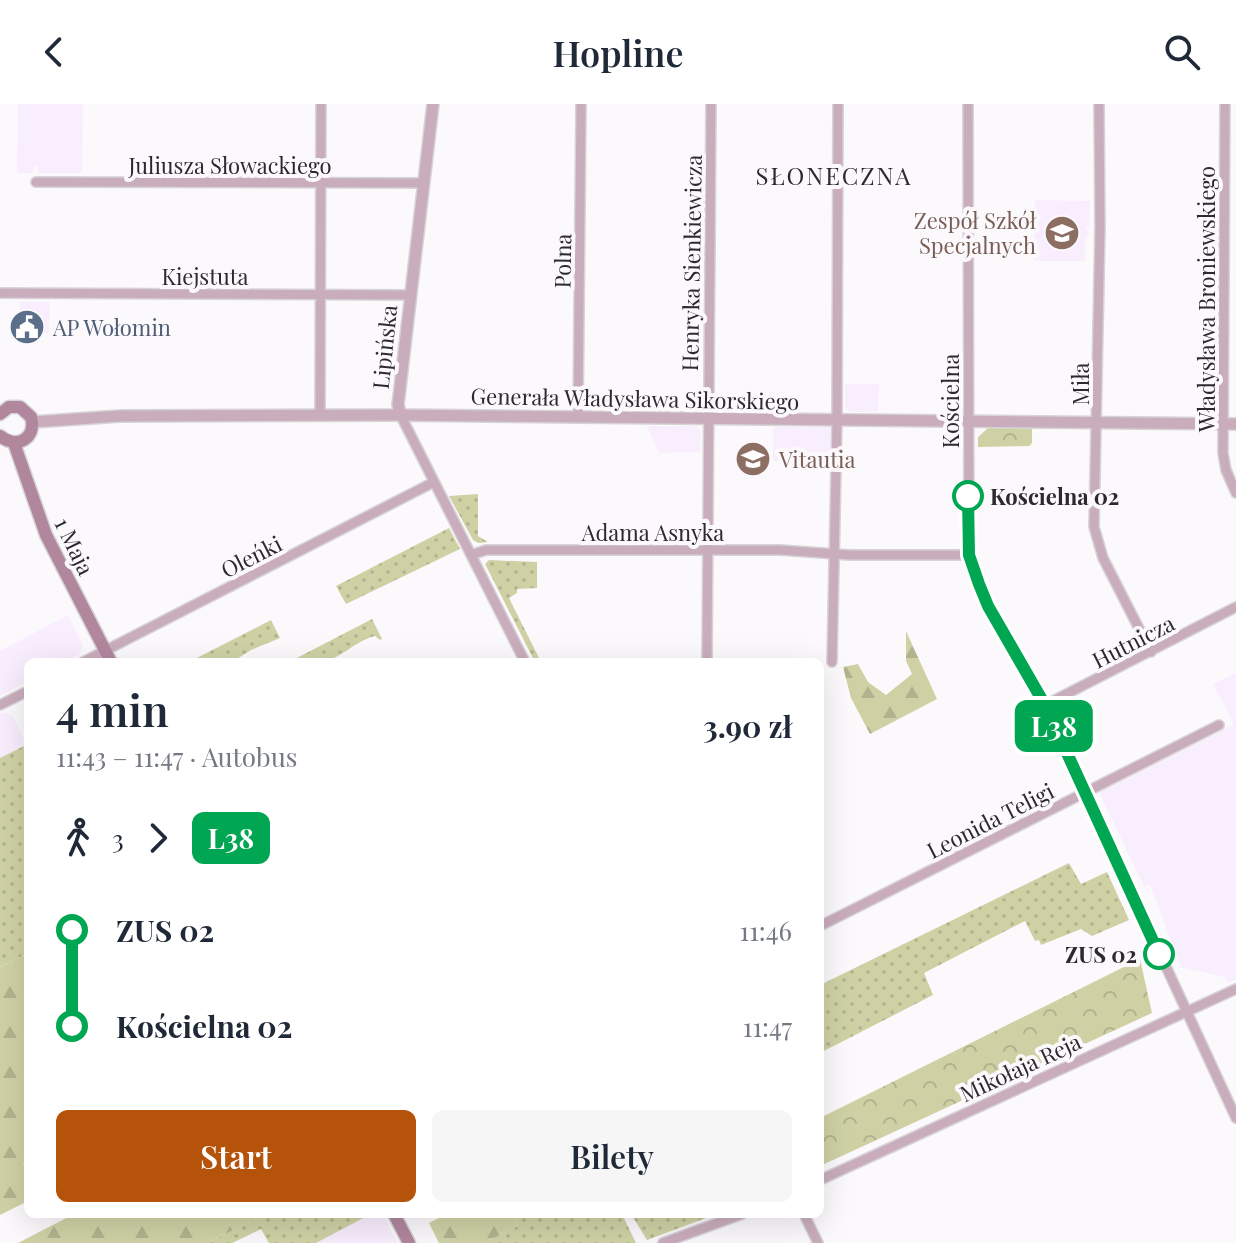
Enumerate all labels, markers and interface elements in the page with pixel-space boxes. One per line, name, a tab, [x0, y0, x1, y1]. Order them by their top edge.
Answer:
text: Hopline	[552, 28, 684, 76]
icon: back	[32, 30, 76, 74]
icon: search	[1160, 30, 1204, 74]
street label: Juliusza Słowackiego	[127, 150, 332, 180]
street label: Henryka Sienkiewicza	[674, 154, 708, 372]
district label: SŁONECZNA	[756, 159, 912, 191]
street label: Władysława Broniewskiego	[1191, 166, 1221, 433]
place label: Zespół Szkół Specjalnych	[914, 205, 1037, 260]
school or university icon: Zespół Szkół Specjalnych	[1043, 214, 1081, 252]
street label: Polna	[547, 233, 577, 289]
street label: Kiejstuta	[161, 261, 249, 291]
street label: Lipińska	[365, 303, 403, 391]
public building icon: AP Wołomin	[8, 308, 46, 346]
place label: AP Wołomin	[52, 312, 171, 342]
street label: Kościelna	[935, 353, 965, 448]
street label: Miła	[1065, 363, 1095, 405]
street label: Generała Władysława Sikorskiego	[470, 380, 800, 416]
school or university icon: Vitautia	[734, 440, 772, 478]
place label: Vitautia	[778, 444, 855, 474]
marker: Kościelna 02	[953, 481, 983, 511]
place label: Kościelna 02	[990, 481, 1119, 511]
street label: 1 Maja	[48, 512, 102, 580]
street label: Adama Asnyka	[581, 517, 724, 547]
street label: Oleńki	[215, 528, 287, 584]
street label: Hutnicza	[1087, 607, 1179, 674]
text: 4 min	[56, 679, 169, 738]
line badge: L38	[1008, 700, 1100, 752]
text: 3.90 zł	[703, 706, 792, 746]
text: L38	[1031, 707, 1077, 744]
text: 11:43 – 11:47 · Autobus	[56, 739, 297, 774]
street label: Leonida Teligi	[921, 775, 1059, 865]
icon: walk	[56, 816, 100, 860]
icon: forward	[136, 816, 180, 860]
text: L38	[208, 819, 254, 856]
text: 3	[112, 821, 124, 856]
text: ZUS 02	[116, 910, 214, 950]
text: 11:46	[740, 913, 792, 948]
place label: ZUS 02	[1065, 939, 1137, 969]
marker: ZUS 02	[1144, 939, 1174, 969]
text: Kościelna 02	[116, 1006, 292, 1046]
text: 11:47	[743, 1009, 792, 1044]
street label: Mikołaja Reja	[955, 1026, 1085, 1108]
button: Start	[56, 1110, 416, 1202]
button: Bilety	[432, 1110, 792, 1202]

